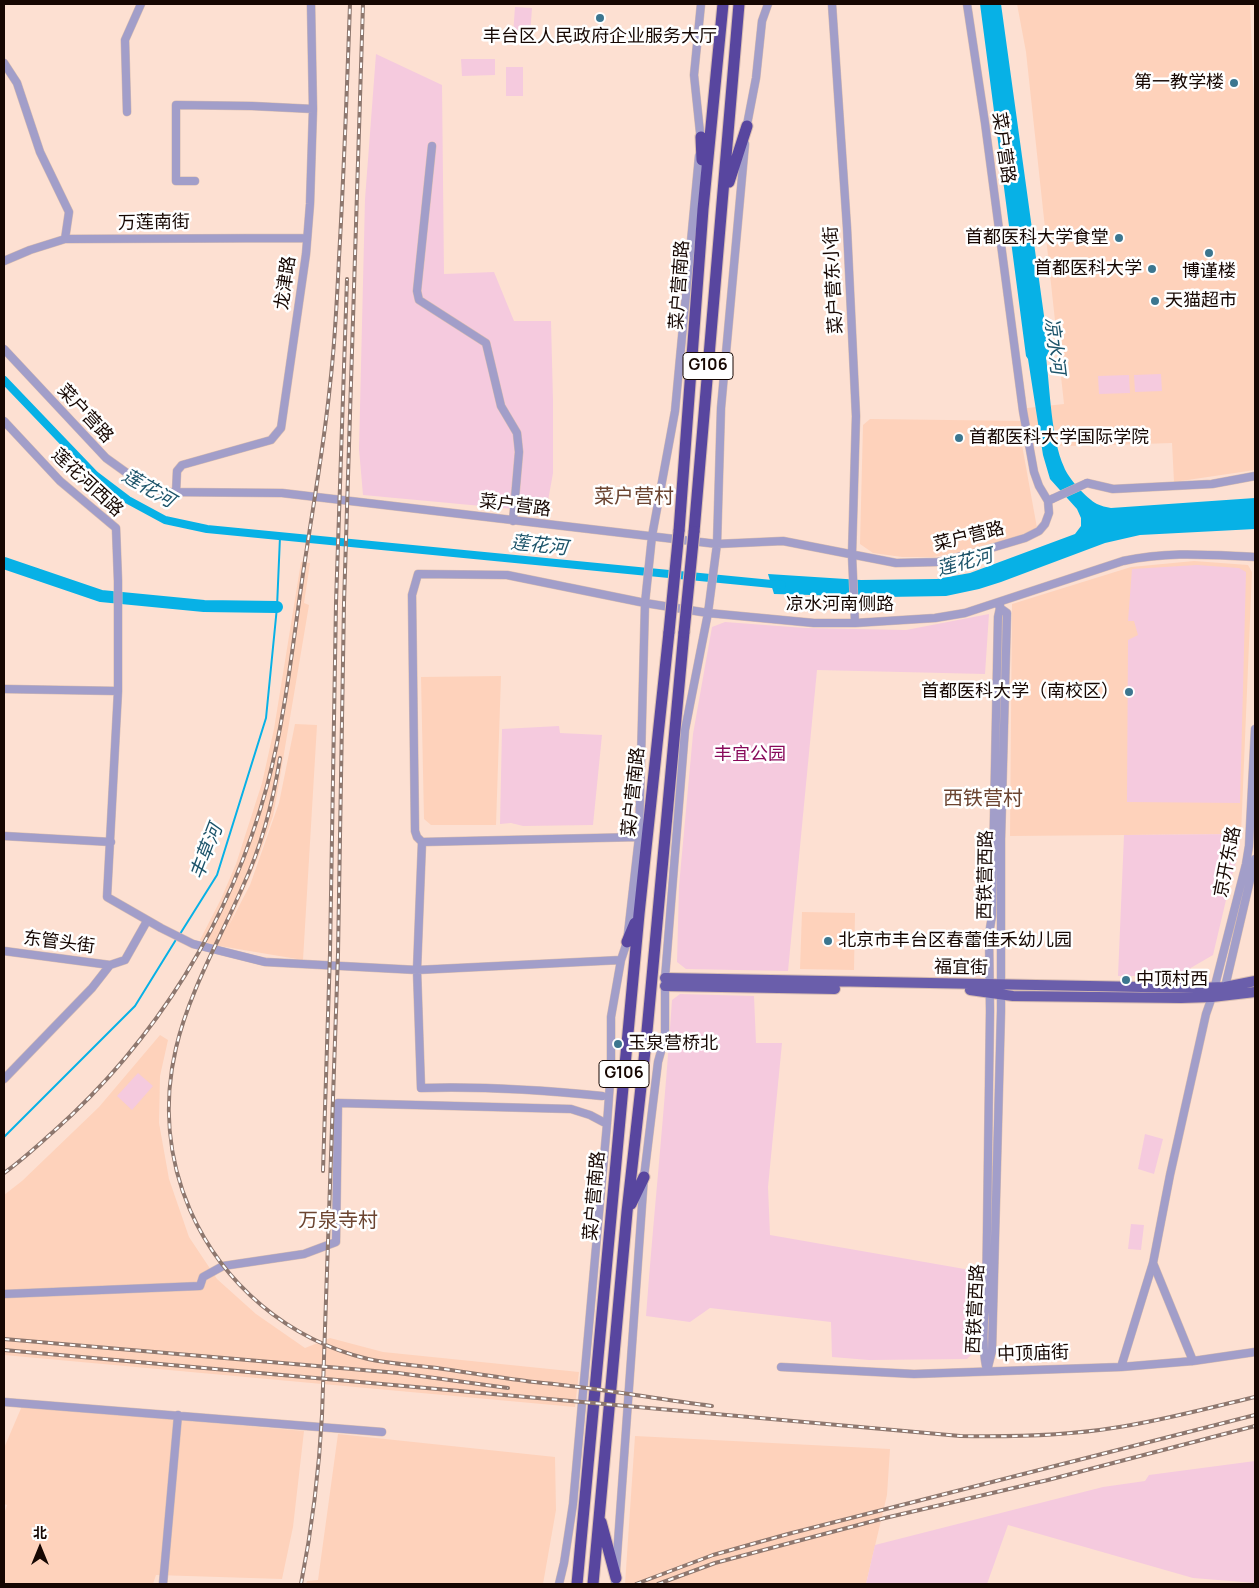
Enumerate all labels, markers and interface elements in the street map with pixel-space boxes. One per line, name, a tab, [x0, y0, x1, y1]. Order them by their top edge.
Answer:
marker: 丰台区人民政府企业服务大厅	[594, 12, 606, 24]
place label: 丰台区人民政府企业服务大厅	[483, 26, 717, 48]
place label: 第一教学楼	[1134, 72, 1224, 94]
marker: 第一教学楼	[1228, 77, 1240, 89]
street label: 菜户营路	[987, 111, 1019, 185]
street label: 万莲南街	[118, 212, 190, 234]
street label: 菜户营东小街	[820, 226, 848, 334]
place label: 首都医科大学食堂	[965, 227, 1109, 249]
marker: 首都医科大学食堂	[1113, 232, 1125, 244]
street label: 菜户营南路	[666, 239, 694, 331]
marker: 博谨楼	[1203, 247, 1215, 259]
street label: 龙津路	[272, 255, 300, 311]
place label: 首都医科大学	[1034, 258, 1142, 280]
place label: 博谨楼	[1182, 261, 1236, 283]
marker: 首都医科大学	[1146, 263, 1158, 275]
place label: 天猫超市	[1165, 290, 1237, 312]
marker: 天猫超市	[1149, 295, 1161, 307]
water label: 凉水河	[1039, 316, 1069, 376]
road number: G106	[683, 352, 733, 380]
street label: 菜户营路	[53, 380, 117, 448]
place label: 首都医科大学国际学院	[969, 427, 1149, 449]
marker: 首都医科大学国际学院	[953, 432, 965, 444]
street label: 莲花河西路	[47, 444, 127, 522]
water label: 莲花河	[118, 465, 178, 513]
district label: 菜户营村	[594, 485, 674, 509]
street label: 菜户营路	[478, 491, 552, 521]
street label: 菜户营路	[931, 518, 1007, 556]
water label: 莲花河	[509, 532, 569, 560]
water label: 莲花河	[935, 545, 995, 581]
street label: 凉水河南侧路	[786, 594, 894, 616]
place label: 首都医科大学（南校区）	[921, 681, 1119, 703]
marker: 首都医科大学（南校区）	[1123, 686, 1135, 698]
park label: 丰宜公园	[714, 744, 786, 766]
street label: 菜户营南路	[619, 746, 649, 838]
district label: 西铁营村	[943, 787, 1023, 811]
water label: 丰草河	[186, 821, 228, 883]
street label: 京开东路	[1211, 825, 1245, 899]
street label: 西铁营西路	[974, 830, 998, 920]
street label: 东管头街	[22, 928, 96, 958]
place label: 北京市丰台区春蕾佳禾幼儿园	[838, 930, 1072, 952]
marker: 北京市丰台区春蕾佳禾幼儿园	[822, 935, 834, 947]
street label: 福宜街	[934, 957, 988, 979]
place label: 中顶村西	[1136, 969, 1208, 991]
marker: 中顶村西	[1120, 974, 1132, 986]
place label: 玉泉营桥北	[628, 1033, 718, 1055]
marker: 玉泉营桥北	[612, 1038, 624, 1050]
road number: G106	[599, 1060, 649, 1088]
street label: 菜户营南路	[580, 1150, 610, 1242]
district label: 万泉寺村	[298, 1209, 378, 1233]
street label: 西铁营西路	[963, 1263, 989, 1355]
street label: 中顶庙街	[997, 1342, 1069, 1366]
north arrow	[15, 1523, 65, 1573]
text: 北	[33, 1523, 47, 1542]

